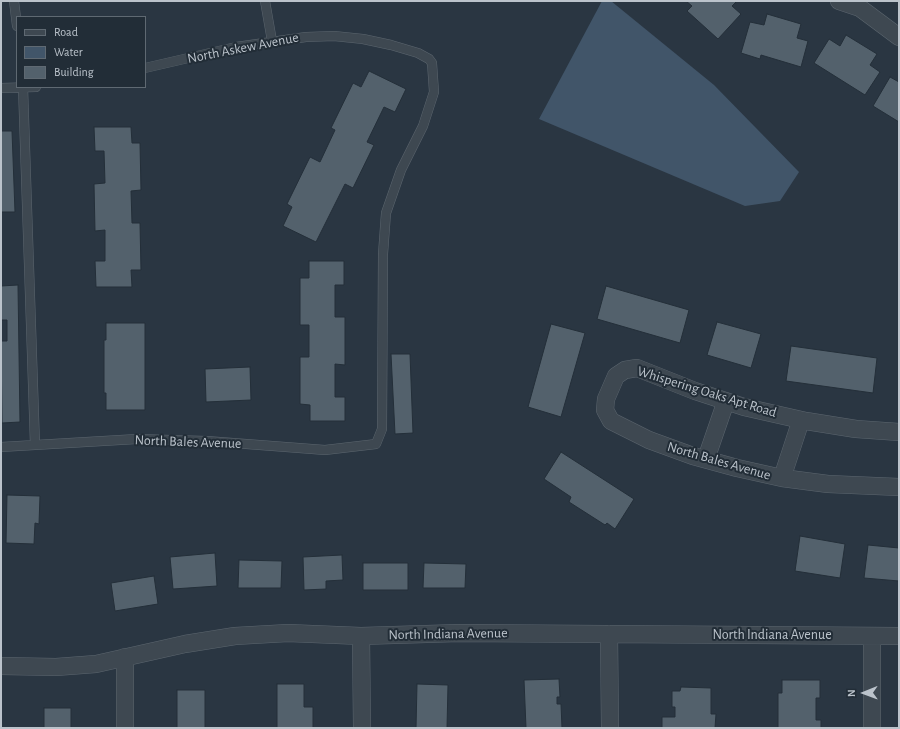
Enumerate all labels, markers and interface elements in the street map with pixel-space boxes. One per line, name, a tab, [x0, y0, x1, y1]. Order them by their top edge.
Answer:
legend	[16, 16, 146, 88]
text: Road	[54, 26, 78, 38]
street label: North Askew Avenue	[186, 29, 300, 67]
text: Water	[54, 46, 83, 58]
text: Building	[54, 66, 94, 78]
street label: Whispering Oaks Apt Road	[635, 363, 779, 421]
street label: North Bales Avenue	[134, 432, 242, 452]
street label: North Bales Avenue	[665, 438, 773, 484]
street label: North Indiana Avenue	[388, 625, 508, 643]
street label: North Indiana Avenue	[712, 627, 832, 643]
north arrow	[844, 673, 884, 713]
text: N	[846, 689, 857, 697]

